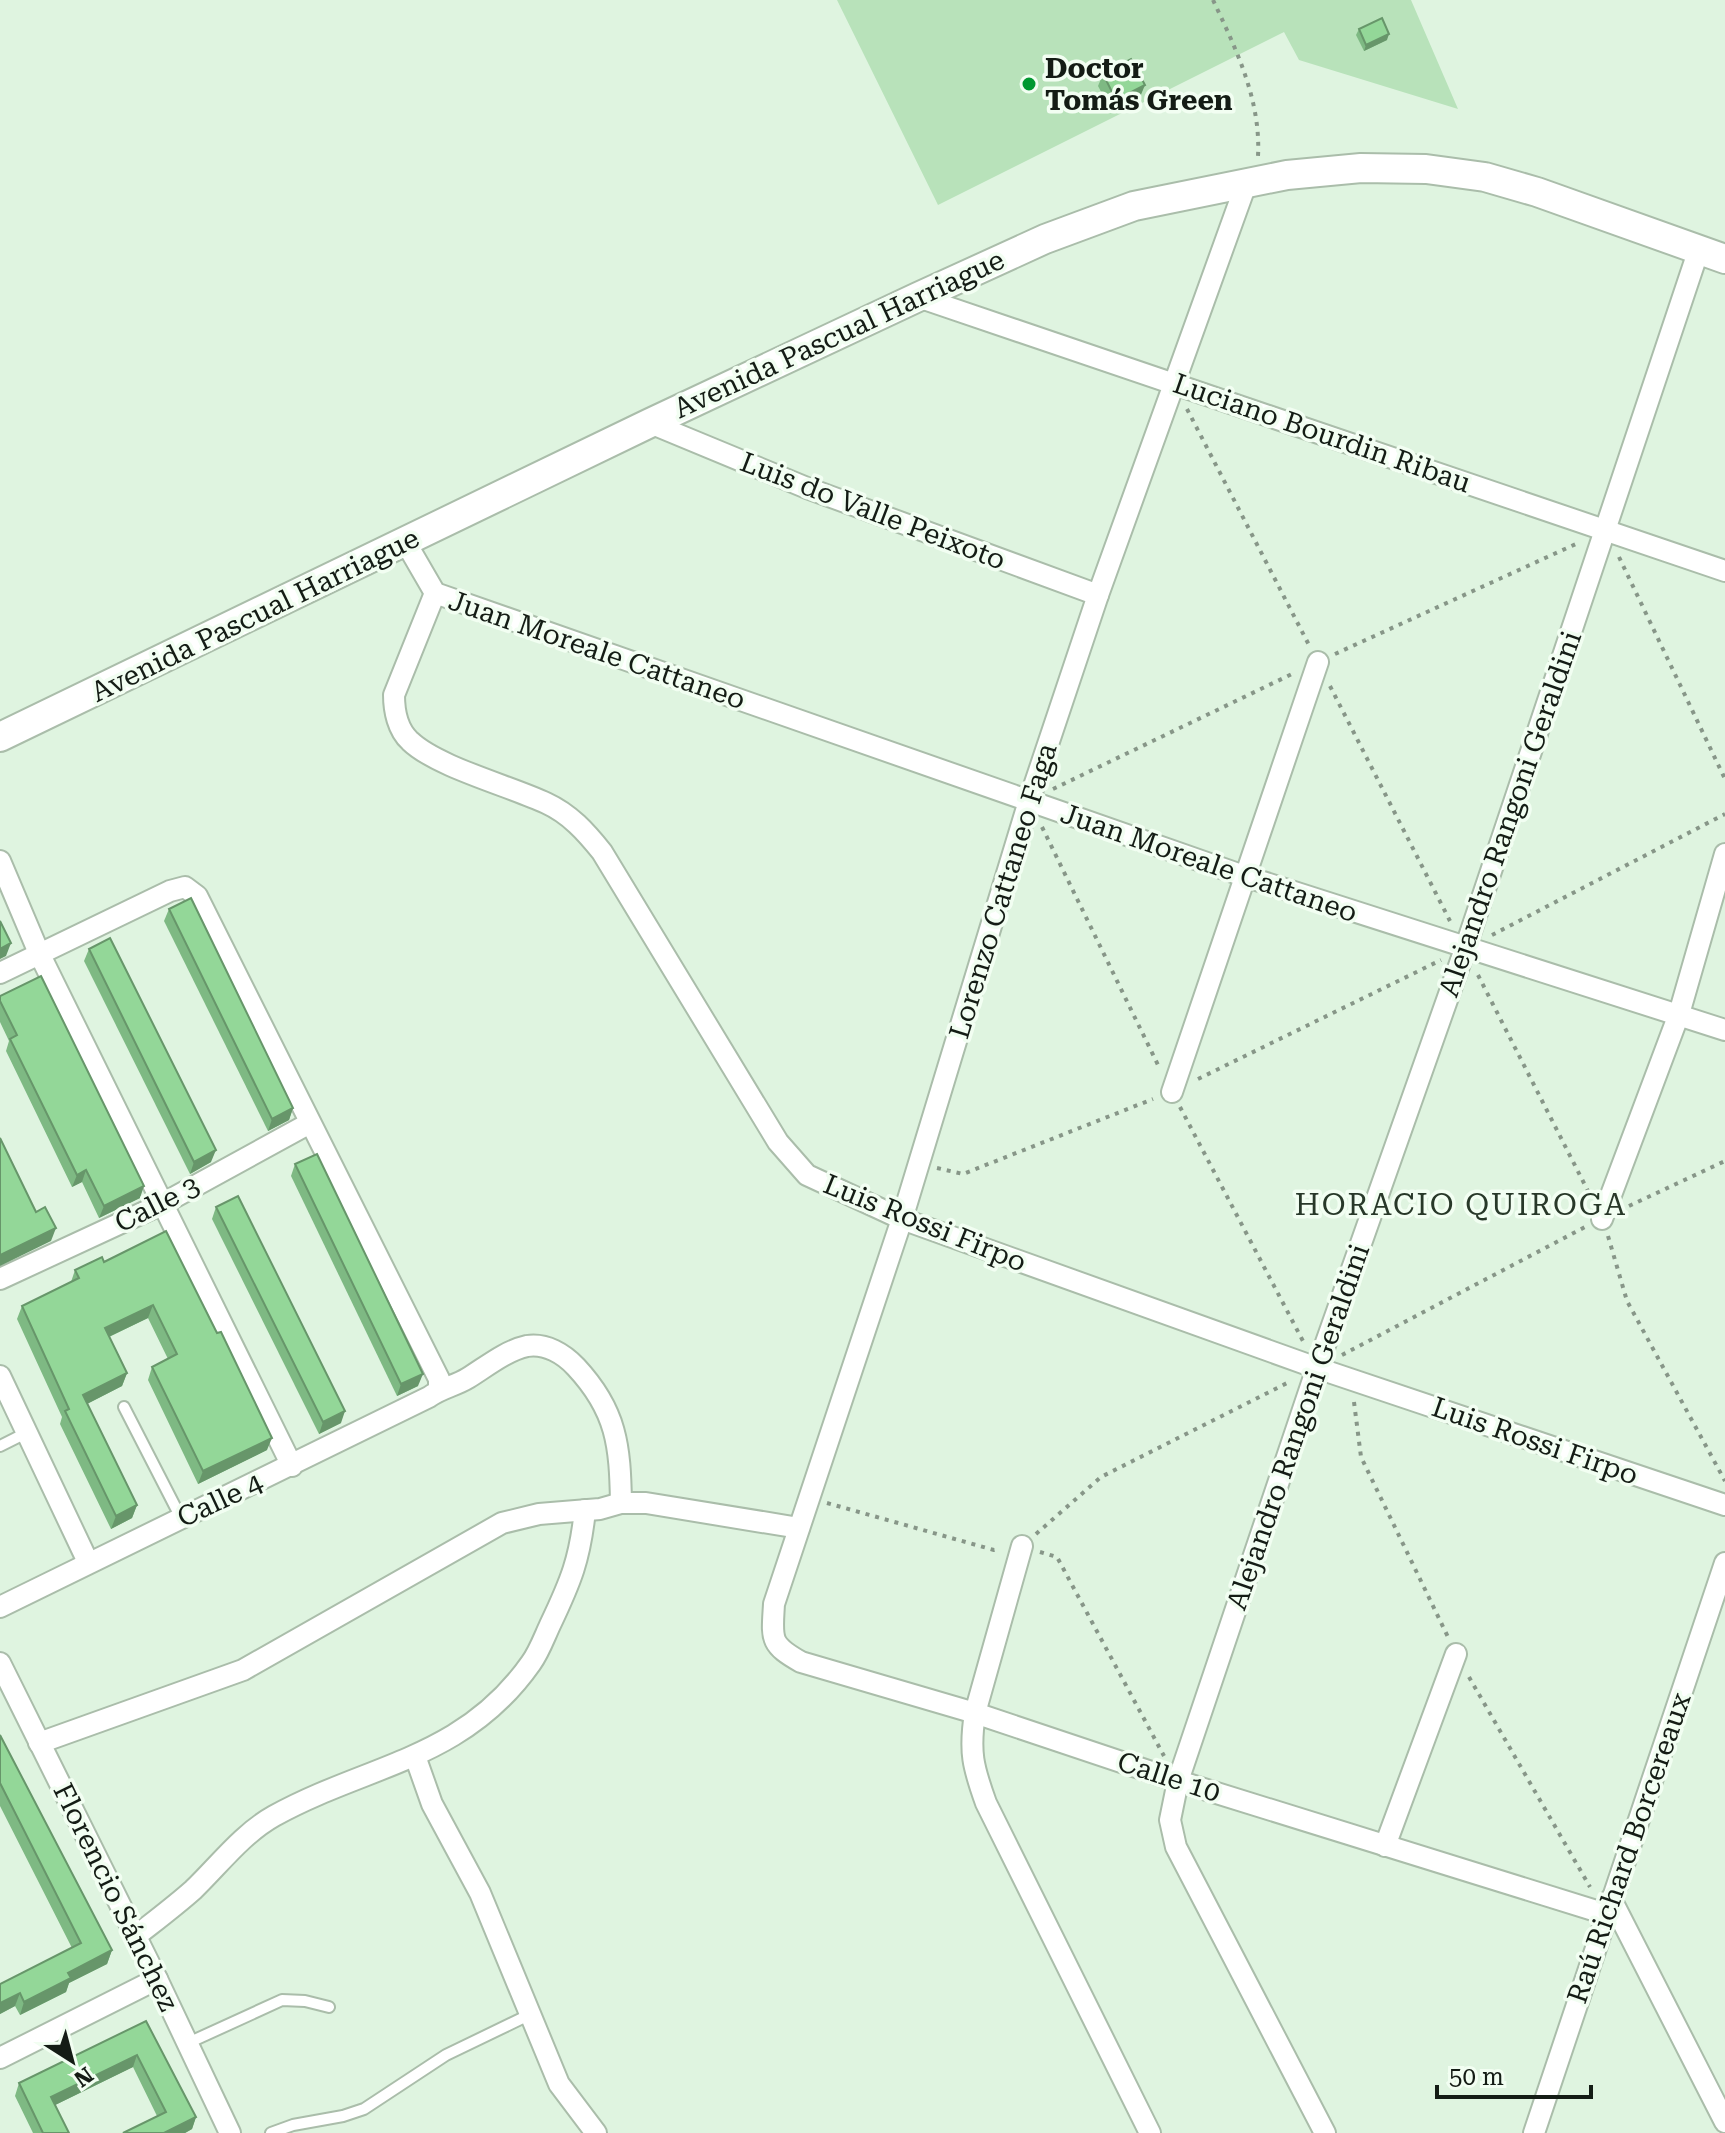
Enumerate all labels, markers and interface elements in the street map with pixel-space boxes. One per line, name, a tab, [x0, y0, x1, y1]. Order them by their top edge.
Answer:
place label: Doctor Tomás Green	[1045, 52, 1233, 117]
marker: Doctor Tomás Green	[1020, 75, 1038, 93]
street label: Avenida Pascual Harriague	[669, 243, 1009, 425]
street label: Luciano Bourdin Ribau	[1169, 367, 1475, 499]
street label: Luis do Valle Peixoto	[736, 445, 1010, 577]
street label: Avenida Pascual Harriague	[86, 521, 424, 709]
street label: Juan Moreale Cattaneo	[444, 584, 750, 716]
street label: Alejandro Rangoni Geraldini	[1432, 627, 1588, 1001]
street label: Lorenzo Cattaneo Faga	[942, 739, 1064, 1043]
street label: Juan Moreale Cattaneo	[1056, 797, 1362, 929]
street label: Luis Rossi Firpo	[819, 1167, 1031, 1279]
street label: Calle 3	[109, 1169, 205, 1239]
district label: HORACIO QUIROGA	[1295, 1187, 1627, 1222]
street label: Alejandro Rangoni Geraldini	[1220, 1240, 1376, 1614]
street label: Luis Rossi Firpo	[1428, 1390, 1642, 1492]
street label: Calle 4	[172, 1466, 268, 1534]
street label: Raú Richard Borcereaux	[1560, 1689, 1698, 2007]
street label: Calle 10	[1113, 1745, 1225, 1809]
street label: Florencio Sánchez	[47, 1778, 185, 2016]
north arrow	[32, 2021, 112, 2101]
scale bar	[1437, 2049, 1591, 2099]
text: N	[69, 2062, 98, 2092]
text: 50 m	[1449, 2063, 1504, 2091]

